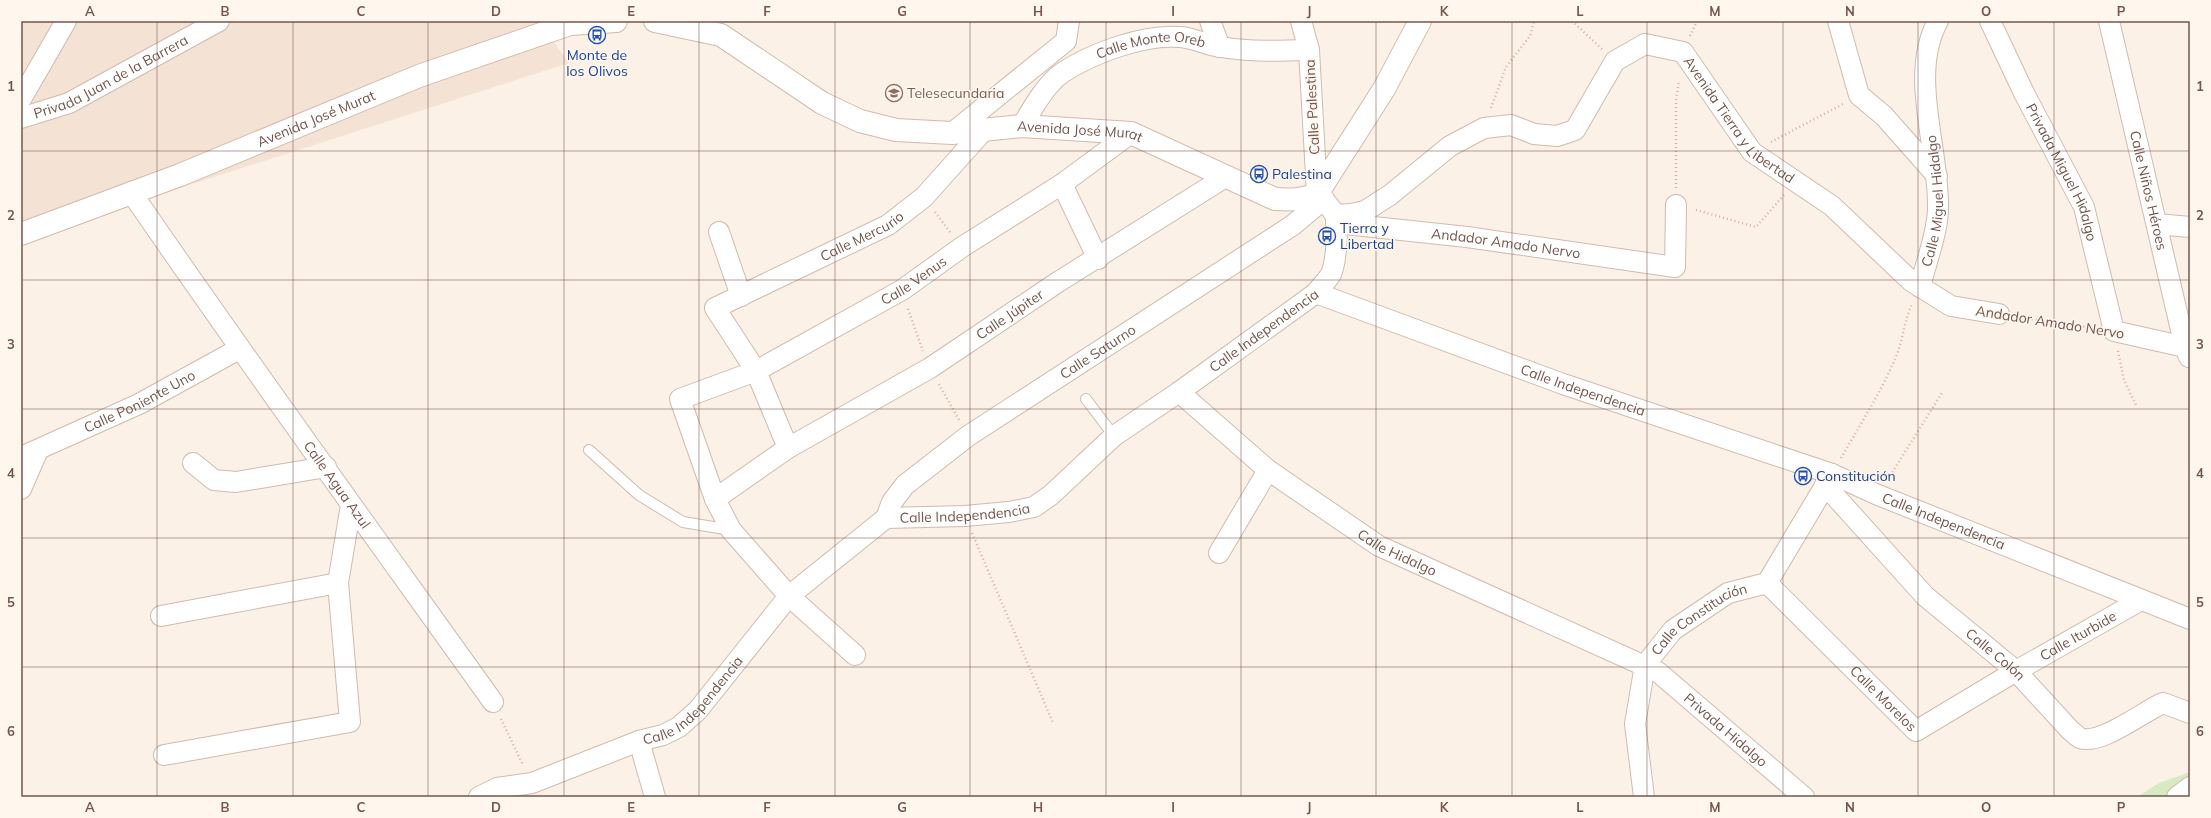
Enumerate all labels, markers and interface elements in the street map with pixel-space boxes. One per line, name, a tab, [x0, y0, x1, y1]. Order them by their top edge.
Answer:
text: A	[85, 3, 95, 19]
text: B	[221, 3, 230, 19]
text: C	[357, 3, 366, 19]
text: D	[491, 3, 501, 19]
text: E	[627, 3, 635, 19]
text: F	[763, 3, 771, 19]
text: G	[897, 3, 907, 19]
text: H	[1033, 3, 1043, 19]
text: I	[1171, 3, 1175, 19]
text: J	[1307, 3, 1311, 19]
text: K	[1440, 3, 1450, 19]
text: L	[1576, 3, 1584, 19]
text: M	[1709, 3, 1721, 19]
text: N	[1845, 3, 1855, 19]
text: O	[1981, 3, 1991, 19]
text: P	[2117, 3, 2126, 19]
bus stop icon: Monte de los Olivos	[587, 25, 607, 45]
street label: Calle Monte Oreb	[1093, 28, 1208, 63]
street label: Privada Juan de la Barrera	[31, 31, 191, 123]
place label: Monte de los Olivos	[566, 46, 628, 80]
street label: Avenida Tierra y Libertad	[1680, 53, 1798, 187]
street label: Calle Palestina	[1301, 59, 1323, 155]
text: 1	[7, 78, 15, 94]
text: 1	[2196, 78, 2204, 94]
school or university icon: Telesecundaria	[884, 83, 904, 103]
place label: Telesecundaria	[907, 84, 1004, 102]
street label: Avenida José Murat	[254, 86, 378, 151]
street label: Privada Miguel Hidalgo	[2022, 100, 2101, 243]
street label: Avenida José Murat	[1017, 117, 1146, 146]
street label: Calle Niños Héroes	[2126, 129, 2171, 252]
street label: Calle Miguel Hidalgo	[1917, 134, 1947, 269]
bus stop icon: Palestina	[1249, 164, 1269, 184]
place label: Palestina	[1272, 165, 1332, 183]
text: 2	[7, 207, 15, 223]
street label: Calle Mercurio	[817, 207, 907, 265]
text: 2	[2196, 207, 2204, 223]
place label: Tierra y Libertad	[1340, 219, 1394, 253]
street label: Andador Amado Nervo	[1430, 224, 1582, 262]
bus stop icon: Tierra y Libertad	[1317, 226, 1337, 246]
street label: Calle Venus	[878, 252, 950, 309]
street label: Calle Júpiter	[972, 285, 1048, 344]
street label: Calle Independencia	[1206, 285, 1322, 376]
street label: Andador Amado Nervo	[1974, 301, 2126, 343]
street label: Calle Saturno	[1056, 320, 1139, 383]
text: 3	[7, 336, 15, 352]
text: 3	[2196, 336, 2204, 352]
street label: Calle Independencia	[1518, 360, 1648, 420]
street label: Calle Poniente Uno	[81, 366, 198, 437]
street label: Calle Agua Azul	[300, 437, 375, 532]
text: 4	[7, 465, 15, 481]
text: 4	[2196, 465, 2204, 481]
bus stop icon: Constitución	[1793, 466, 1813, 486]
place label: Constitución	[1816, 467, 1896, 485]
street label: Calle Independencia	[1879, 489, 2008, 554]
street label: Calle Independencia	[899, 499, 1032, 527]
street label: Calle Hidalgo	[1354, 525, 1440, 580]
street label: Calle Constitución	[1647, 579, 1749, 659]
text: 5	[7, 594, 15, 610]
text: 5	[2196, 594, 2204, 610]
street label: Calle Iturbide	[2037, 607, 2120, 665]
street label: Calle Colón	[1962, 624, 2029, 684]
street label: Calle Independencia	[641, 652, 747, 749]
street label: Calle Morelos	[1846, 662, 1920, 736]
street label: Privada Hidalgo	[1680, 689, 1771, 771]
text: 6	[7, 723, 15, 739]
text: 6	[2196, 723, 2204, 739]
text: A	[85, 799, 95, 815]
text: B	[221, 799, 230, 815]
text: C	[357, 799, 366, 815]
text: D	[491, 799, 501, 815]
text: E	[627, 799, 635, 815]
text: F	[763, 799, 771, 815]
text: G	[897, 799, 907, 815]
text: H	[1033, 799, 1043, 815]
text: I	[1171, 799, 1175, 815]
text: J	[1307, 799, 1311, 815]
text: K	[1440, 799, 1450, 815]
text: L	[1576, 799, 1584, 815]
text: M	[1709, 799, 1721, 815]
text: N	[1845, 799, 1855, 815]
text: O	[1981, 799, 1991, 815]
text: P	[2117, 799, 2126, 815]

